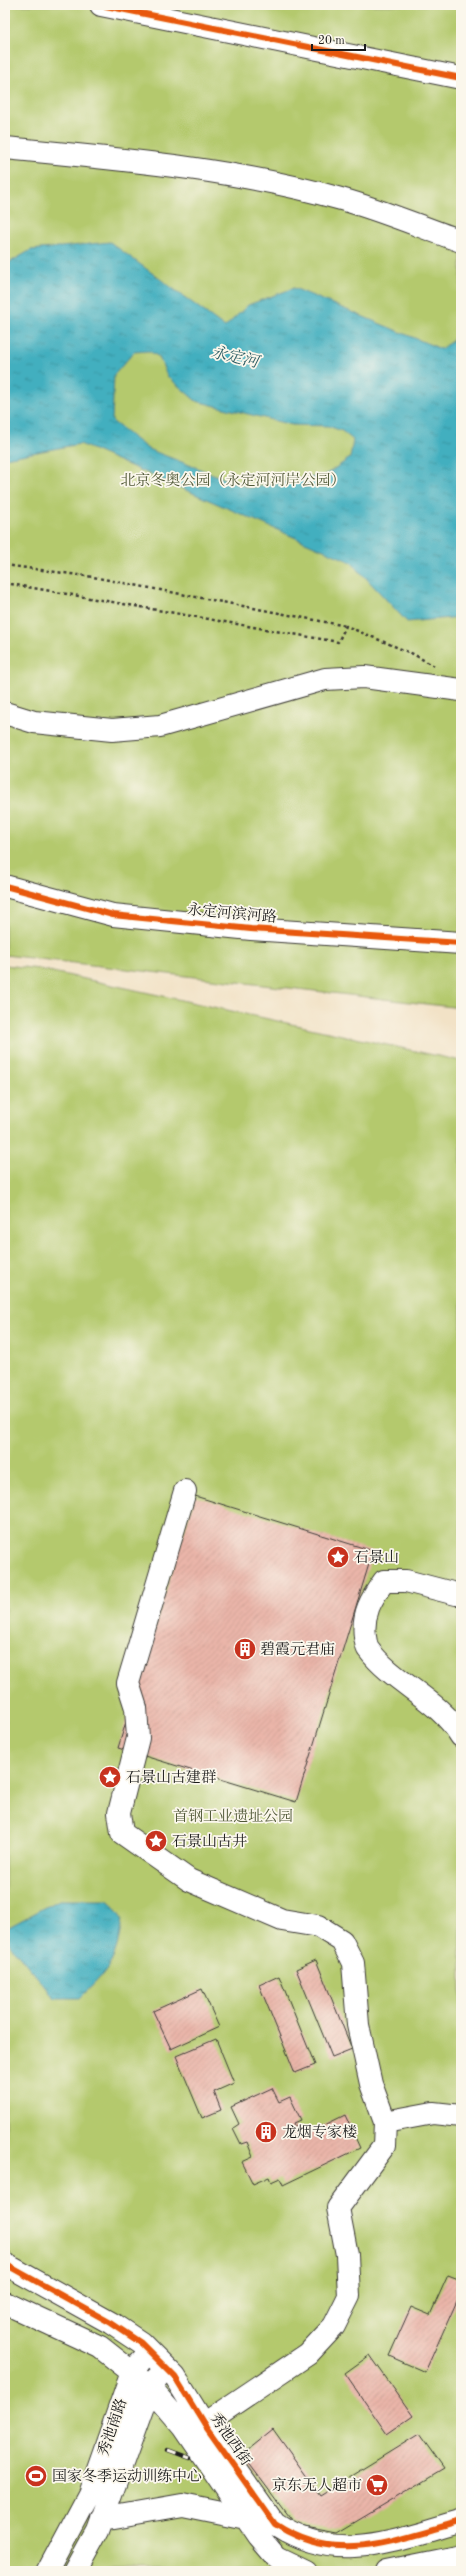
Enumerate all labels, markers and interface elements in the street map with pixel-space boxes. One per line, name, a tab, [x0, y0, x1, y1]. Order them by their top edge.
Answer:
scale bar	[312, 26, 365, 52]
text: 20 m	[318, 35, 345, 47]
water label: 永定河	[209, 343, 263, 372]
park label: 北京冬奥公园（永定河河岸公园）	[120, 472, 346, 489]
street label: 永定河滨河路	[186, 901, 278, 926]
place icon: 石景山	[325, 1544, 351, 1570]
place label: 石景山	[354, 1549, 399, 1566]
building icon: 碧霞元君庙	[232, 1636, 258, 1662]
place label: 碧霞元君庙	[260, 1641, 335, 1658]
place icon: 石景山古建群	[97, 1764, 123, 1790]
place label: 石景山古建群	[126, 1769, 216, 1786]
park label: 首钢工业遗址公园	[173, 1808, 293, 1825]
place icon: 石景山古井	[143, 1828, 169, 1854]
place label: 石景山古井	[172, 1833, 247, 1850]
building icon: 龙烟专家楼	[253, 2119, 279, 2145]
place label: 龙烟专家楼	[282, 2124, 357, 2141]
street label: 秀池南路	[95, 2396, 130, 2458]
street label: 秀池西街	[206, 2410, 255, 2469]
sports icon: 国家冬季运动训练中心	[23, 2463, 49, 2489]
place label: 国家冬季运动训练中心	[52, 2468, 202, 2485]
supermarket icon: 京东无人超市	[364, 2472, 390, 2498]
place label: 京东无人超市	[272, 2477, 362, 2494]

